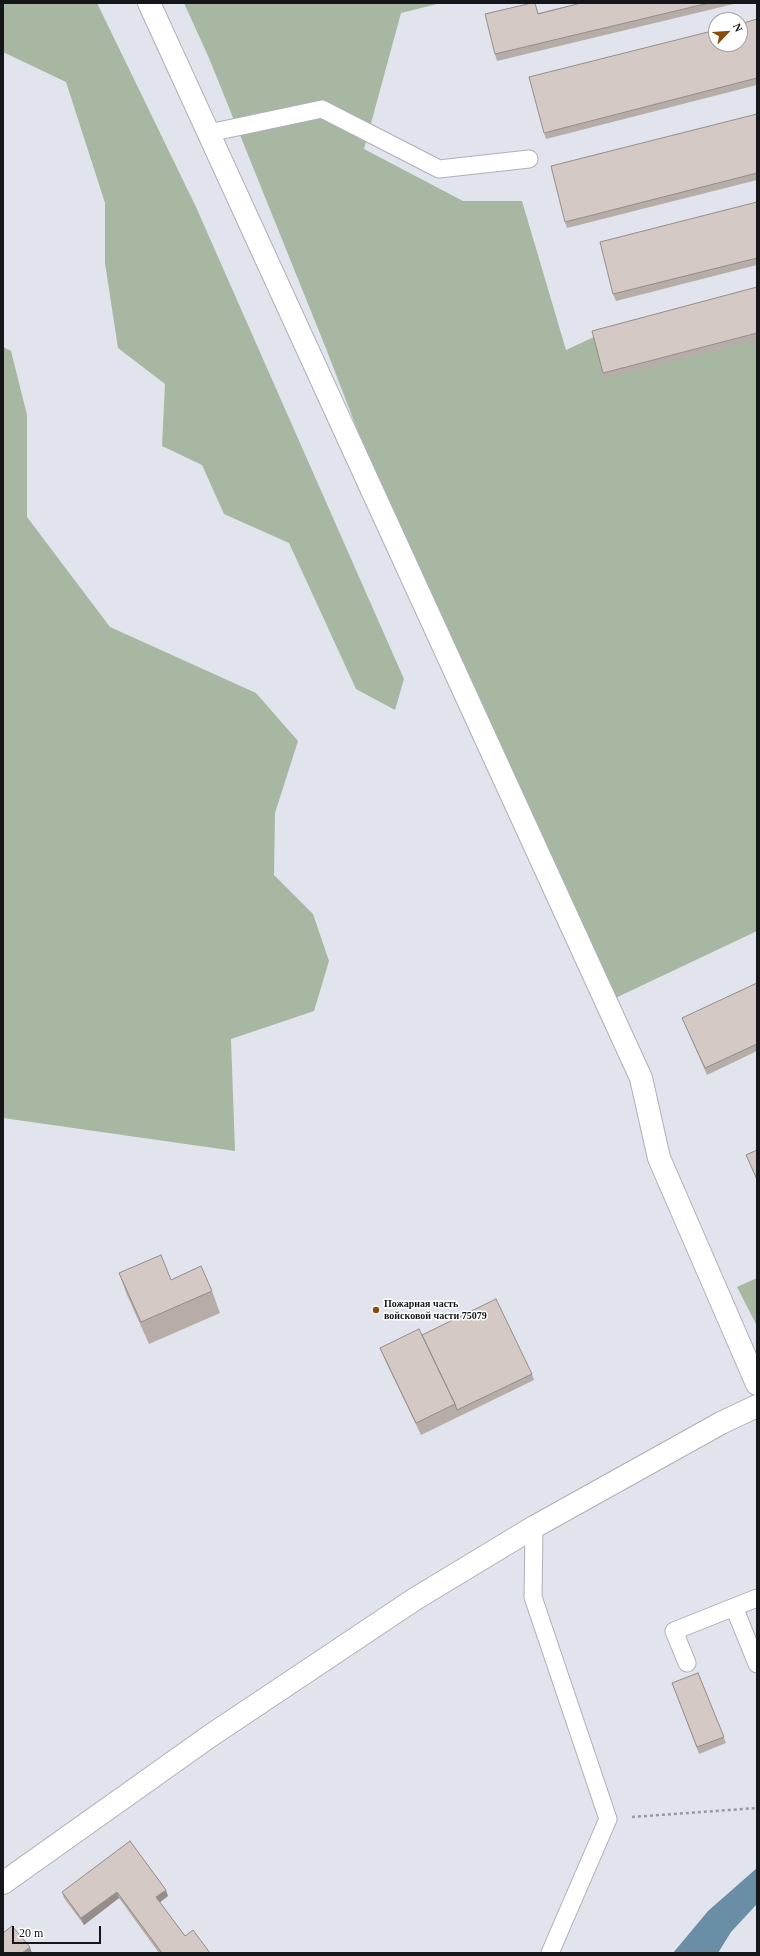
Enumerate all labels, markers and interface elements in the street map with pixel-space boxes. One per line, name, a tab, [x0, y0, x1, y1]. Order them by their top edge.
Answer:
north arrow	[708, 12, 748, 52]
text: N	[731, 21, 745, 33]
place label: Пожарная часть войсковой части 75079	[384, 1298, 487, 1322]
marker: Пожарная часть войсковой части 75079	[371, 1305, 381, 1315]
scale bar	[14, 1918, 103, 1944]
text: 20 m	[19, 1926, 43, 1940]

